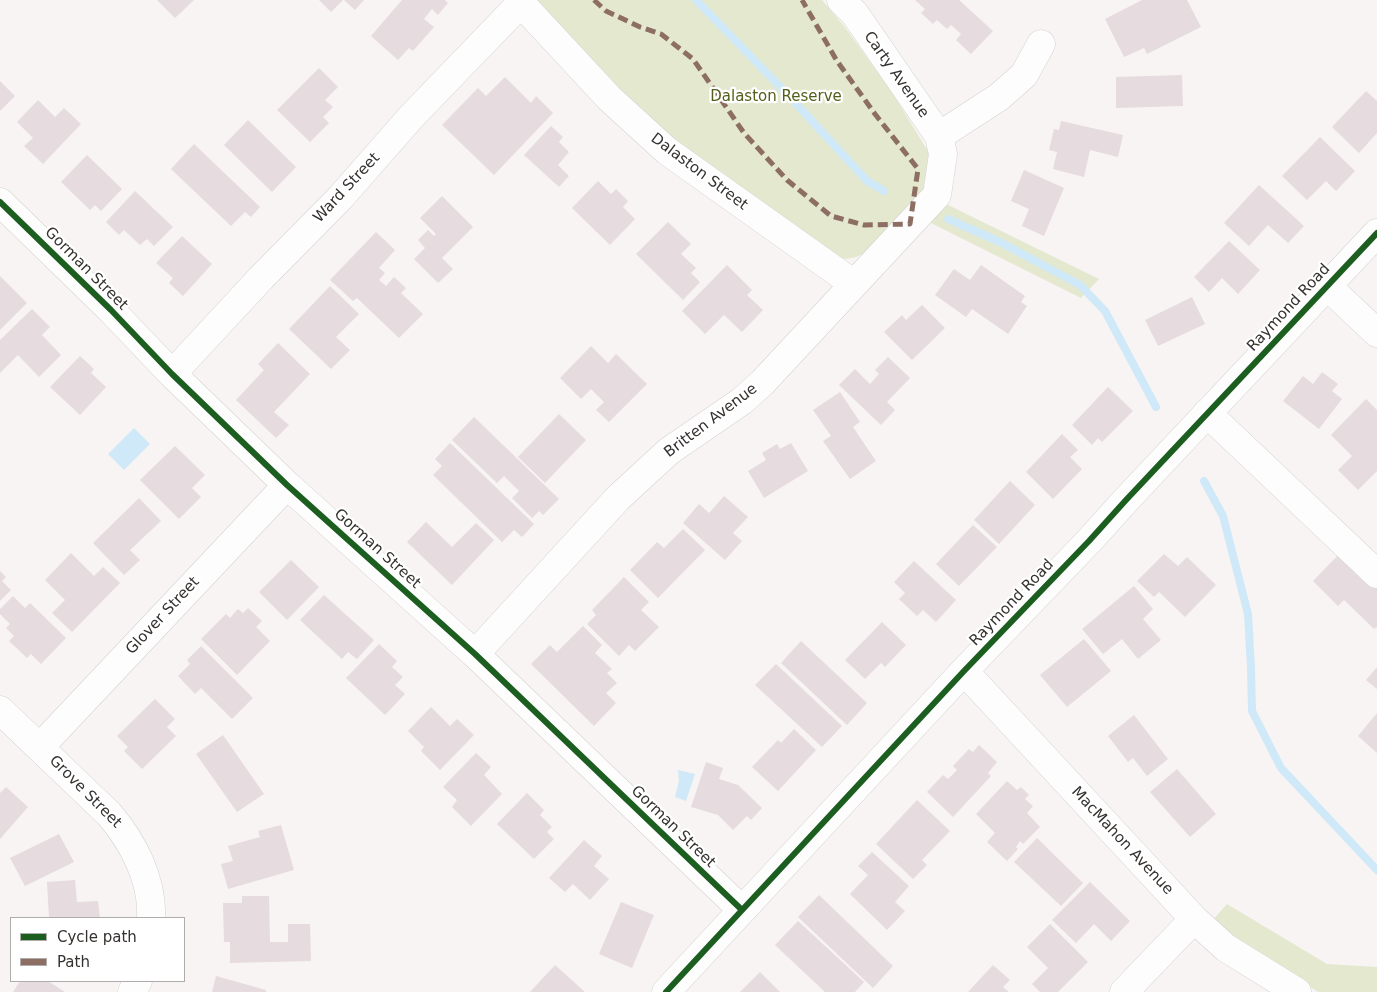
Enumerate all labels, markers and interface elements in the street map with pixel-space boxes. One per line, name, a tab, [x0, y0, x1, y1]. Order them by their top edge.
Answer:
street label: Carty Avenue	[860, 28, 932, 122]
park label: Dalaston Reserve	[710, 88, 842, 106]
street label: Dalaston Street	[647, 130, 751, 214]
street label: Ward Street	[310, 149, 384, 227]
street label: Gorman Street	[41, 224, 131, 314]
street label: Raymond Road	[1244, 260, 1334, 356]
street label: Britten Avenue	[661, 380, 761, 462]
street label: Gorman Street	[330, 505, 424, 593]
street label: Raymond Road	[966, 556, 1058, 650]
street label: Glover Street	[122, 573, 204, 659]
street label: Grove Street	[45, 752, 125, 832]
street label: Gorman Street	[627, 782, 719, 872]
street label: MacMahon Avenue	[1067, 783, 1177, 899]
legend	[10, 917, 185, 982]
text: Cycle path	[57, 928, 137, 946]
text: Path	[57, 953, 90, 971]

